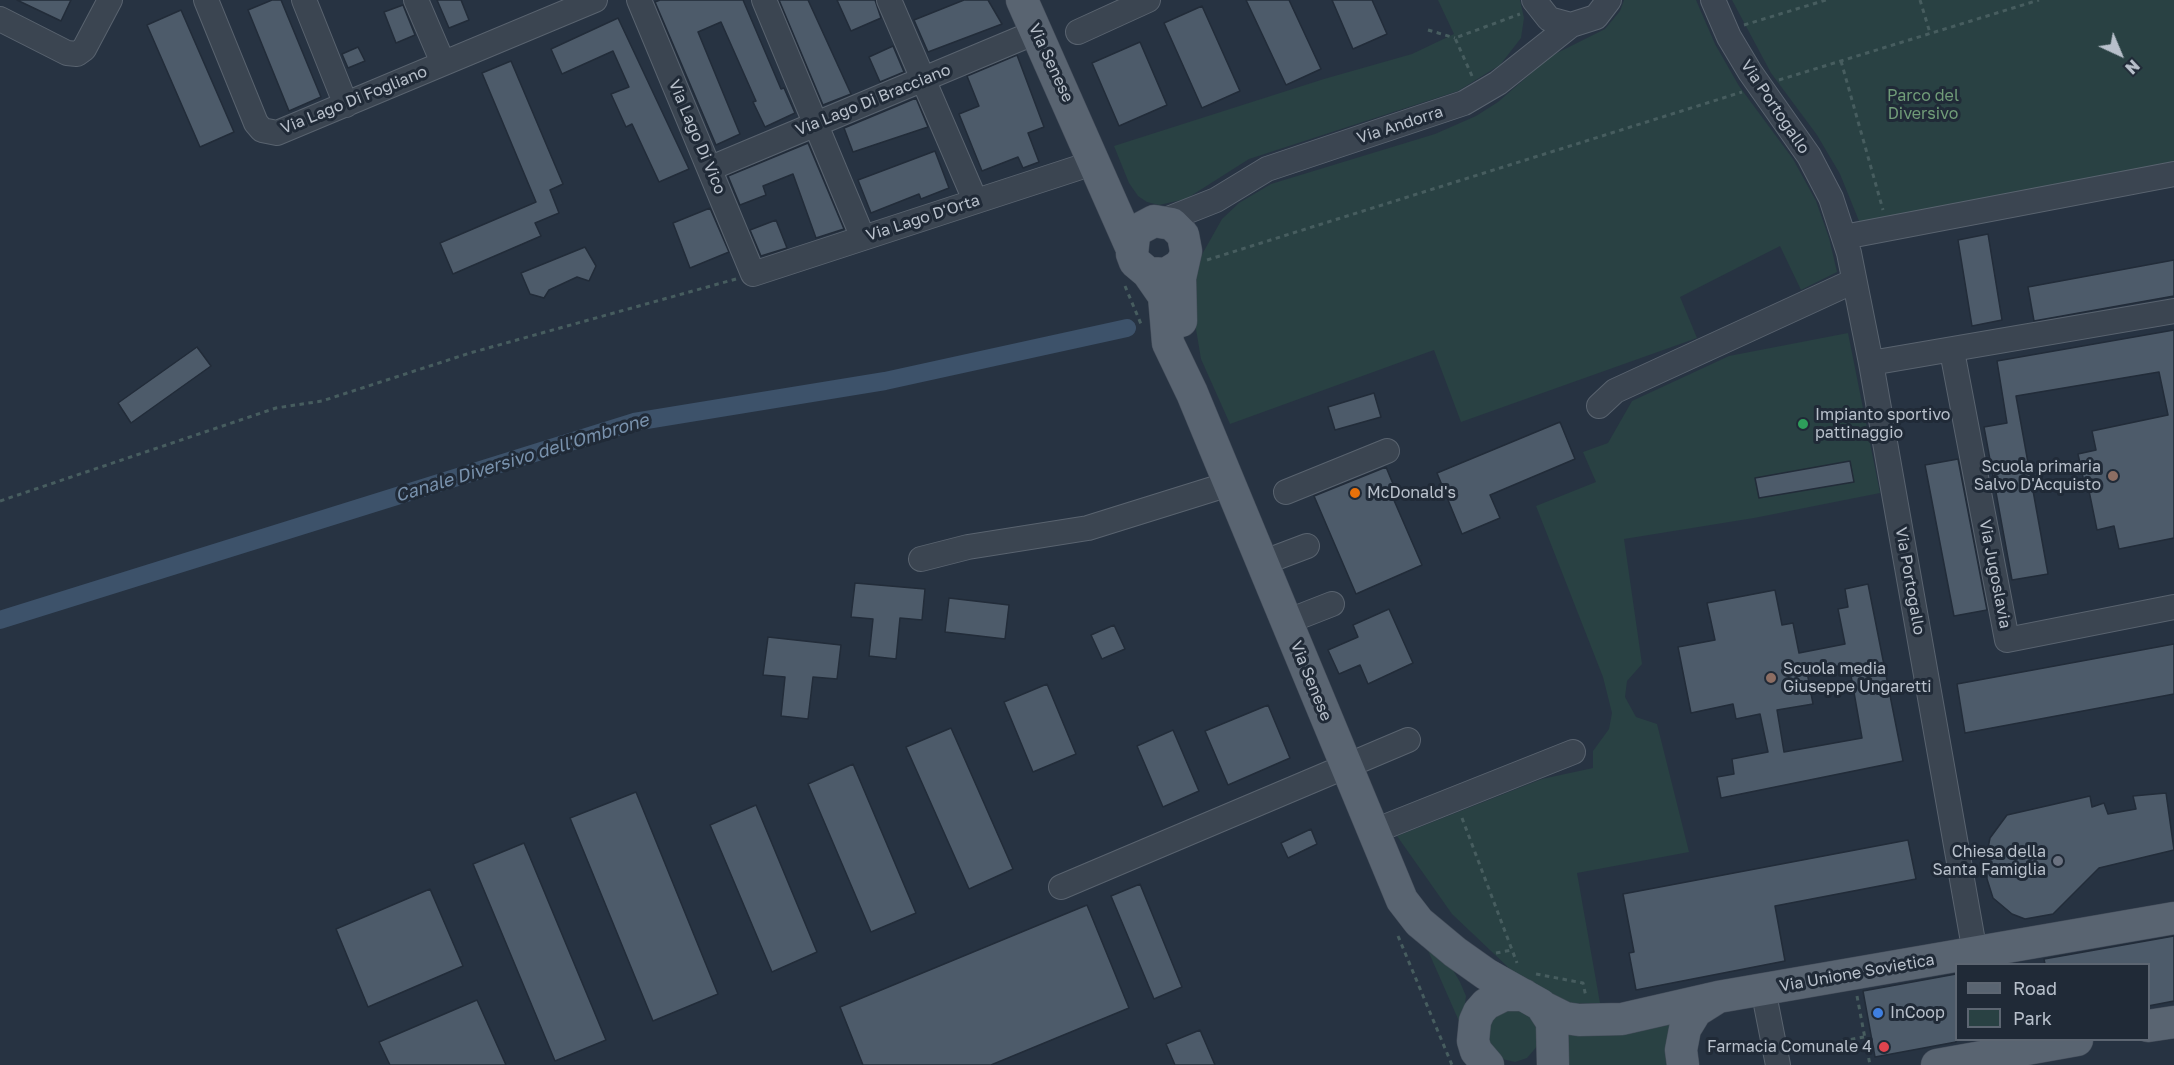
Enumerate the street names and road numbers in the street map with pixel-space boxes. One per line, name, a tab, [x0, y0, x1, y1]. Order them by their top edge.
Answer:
street label: Via Senese	[1024, 21, 1078, 105]
street label: Via Portogallo	[1737, 56, 1813, 158]
street label: Via Lago Di Bracciano	[793, 60, 953, 140]
street label: Via Lago Di Fogliano	[278, 62, 430, 138]
street label: Via Lago Di Vico	[664, 77, 730, 197]
street label: Via Andorra	[1355, 102, 1445, 148]
street label: Via Lago D'Orta	[864, 191, 982, 245]
street label: Via Jugoslavia	[1975, 518, 2015, 630]
street label: Via Portogallo	[1891, 526, 1929, 636]
street label: Via Senese	[1286, 638, 1336, 724]
street label: Via Unione Sovietica	[1778, 950, 1936, 996]

